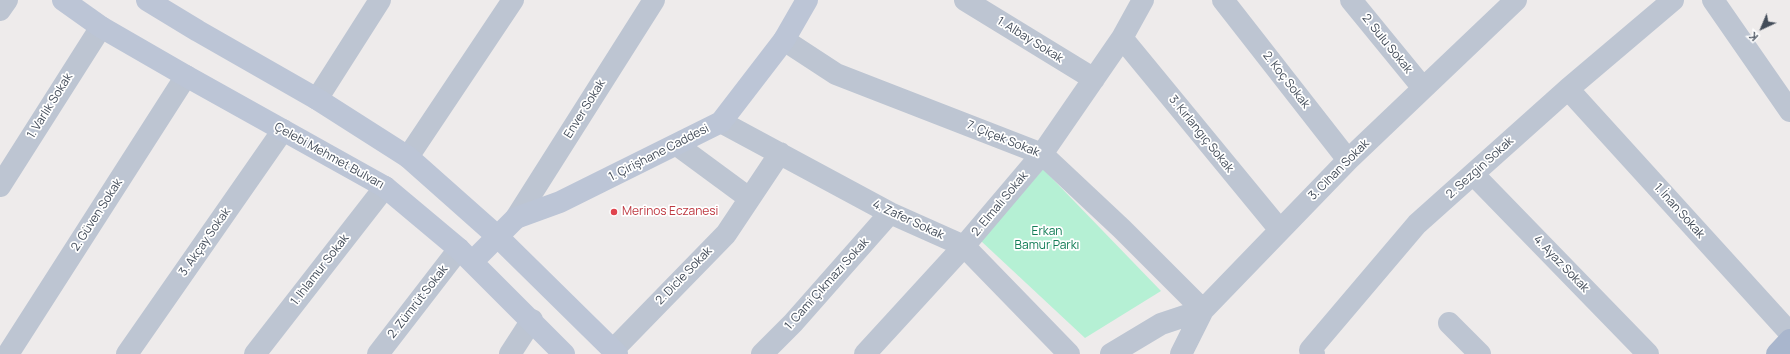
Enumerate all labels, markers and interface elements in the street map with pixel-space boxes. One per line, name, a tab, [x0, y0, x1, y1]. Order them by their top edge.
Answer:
north arrow	[1742, 8, 1782, 48]
street label: 2. Sulu Sokak	[1359, 11, 1415, 77]
street label: 1. Albay Sokak	[994, 14, 1066, 66]
text: K	[1746, 29, 1761, 45]
street label: 2. Koç Sokak	[1259, 49, 1313, 111]
street label: 1. Varlık Sokak	[24, 71, 76, 141]
street label: Enver Sokak	[561, 77, 609, 141]
street label: 3. Kırlangıç Sokak	[1166, 93, 1236, 175]
street label: 7. Çiçek Sokak	[965, 118, 1041, 160]
street label: Çelebi Mehmet Bulvarı	[272, 120, 386, 192]
street label: 1. Çirişhane Caddesi	[607, 122, 711, 184]
street label: 2. Sezgin Sokak	[1443, 134, 1517, 202]
street label: 3. Cihan Sokak	[1306, 137, 1372, 203]
street label: 2. Elmalı Sokak	[969, 169, 1031, 239]
street label: 2. Güven Sokak	[68, 176, 126, 254]
street label: 1. İnan Sokak	[1651, 181, 1707, 241]
street label: 4. Zafer Sokak	[870, 197, 946, 243]
street label: 3. Akçay Sokak	[176, 205, 234, 279]
place label: Merinos Eczanesi	[622, 205, 718, 219]
marker: Merinos Eczanesi	[609, 207, 619, 217]
park label: Erkan Bamur Parkı	[1015, 225, 1079, 253]
street label: 1. Ihlamur Sokak	[288, 232, 352, 308]
street label: 4. Ayaz Sokak	[1530, 232, 1592, 296]
street label: 1. Cami Çıkmazı Sokak	[782, 235, 872, 333]
street label: 2. Dicle Sokak	[653, 244, 715, 308]
street label: 2. Zümrüt Sokak	[385, 263, 451, 341]

